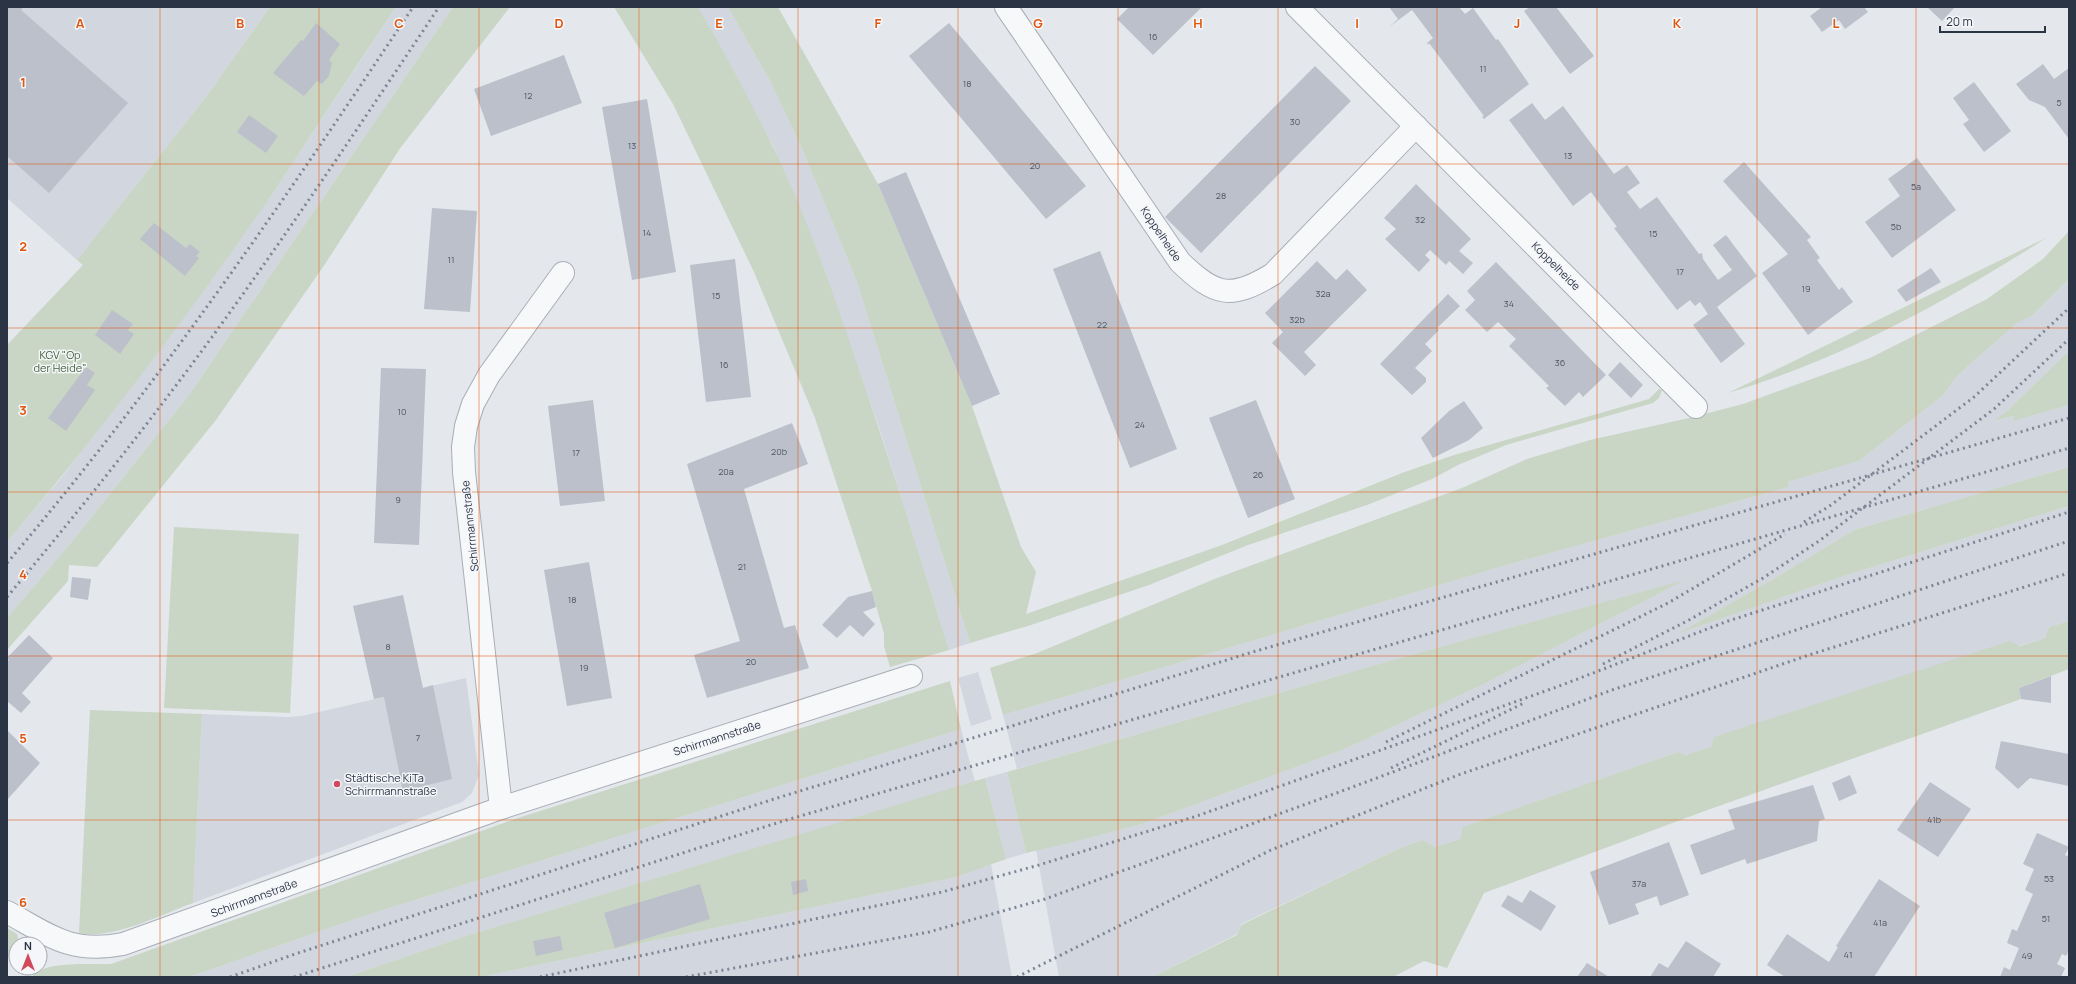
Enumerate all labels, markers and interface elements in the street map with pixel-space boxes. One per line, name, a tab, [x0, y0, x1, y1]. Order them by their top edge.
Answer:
scale bar	[1940, 8, 2045, 34]
text: 20 m	[1946, 13, 1973, 30]
text: A	[76, 14, 85, 32]
text: B	[236, 14, 244, 32]
text: C	[394, 14, 404, 32]
text: D	[554, 14, 564, 32]
text: E	[715, 14, 723, 32]
text: F	[875, 14, 882, 32]
text: G	[1033, 14, 1043, 32]
text: H	[1193, 14, 1203, 32]
text: I	[1355, 14, 1359, 32]
text: J	[1514, 14, 1520, 32]
text: K	[1673, 14, 1682, 32]
text: L	[1833, 14, 1840, 32]
house number: 16	[1148, 30, 1158, 43]
house number: 11	[1479, 62, 1487, 75]
text: 1	[20, 73, 26, 91]
house number: 18	[963, 77, 971, 90]
house number: 12	[524, 89, 532, 102]
house number: 5	[2056, 96, 2062, 109]
house number: 30	[1290, 115, 1300, 128]
house number: 13	[628, 139, 636, 152]
house number: 13	[1564, 149, 1572, 162]
house number: 20	[1030, 159, 1040, 172]
house number: 5a	[1911, 180, 1921, 193]
house number: 28	[1216, 189, 1226, 202]
street label: Koppelheide	[1138, 203, 1186, 265]
house number: 32	[1415, 213, 1425, 226]
house number: 5b	[1891, 220, 1901, 233]
house number: 14	[643, 226, 651, 239]
house number: 15	[1649, 227, 1657, 240]
text: 2	[19, 237, 27, 255]
street label: Koppelheide	[1529, 238, 1584, 294]
house number: 11	[447, 253, 455, 266]
house number: 17	[1676, 265, 1684, 278]
house number: 19	[1801, 282, 1811, 295]
house number: 32a	[1315, 287, 1331, 300]
house number: 15	[712, 289, 720, 302]
house number: 34	[1504, 297, 1514, 310]
house number: 32b	[1289, 313, 1305, 326]
house number: 22	[1097, 318, 1107, 331]
park label: KGV "Op der Heide"	[34, 347, 86, 375]
house number: 36	[1555, 356, 1566, 369]
house number: 16	[719, 358, 729, 371]
text: 3	[19, 401, 27, 419]
house number: 10	[398, 405, 407, 418]
house number: 24	[1135, 418, 1145, 431]
house number: 20b	[771, 445, 787, 458]
house number: 17	[572, 446, 580, 459]
house number: 20a	[718, 465, 734, 478]
house number: 26	[1253, 468, 1264, 481]
street label: Schirrmannstraße	[457, 479, 482, 572]
house number: 9	[395, 493, 401, 506]
house number: 21	[738, 560, 746, 573]
text: 4	[19, 565, 27, 583]
house number: 18	[568, 593, 576, 606]
house number: 8	[385, 640, 391, 653]
house number: 20	[746, 655, 756, 668]
house number: 19	[579, 661, 589, 674]
street label: Schirrmannstraße	[671, 716, 763, 759]
text: 5	[19, 729, 27, 747]
house number: 7	[416, 731, 421, 744]
place label: Städtische KiTa Schirrmannstraße	[345, 770, 437, 798]
marker: Städtische KiTa Schirrmannstraße	[332, 779, 342, 789]
house number: 41b	[1927, 813, 1941, 826]
house number: 53	[2044, 872, 2054, 885]
street label: Schirrmannstraße	[208, 875, 300, 920]
house number: 37a	[1632, 877, 1646, 890]
text: 6	[19, 893, 27, 911]
house number: 51	[2042, 912, 2050, 925]
house number: 41a	[1873, 916, 1887, 929]
north arrow	[8, 936, 48, 976]
text: N	[24, 938, 32, 953]
house number: 41	[1844, 948, 1852, 961]
house number: 49	[2022, 949, 2032, 962]

